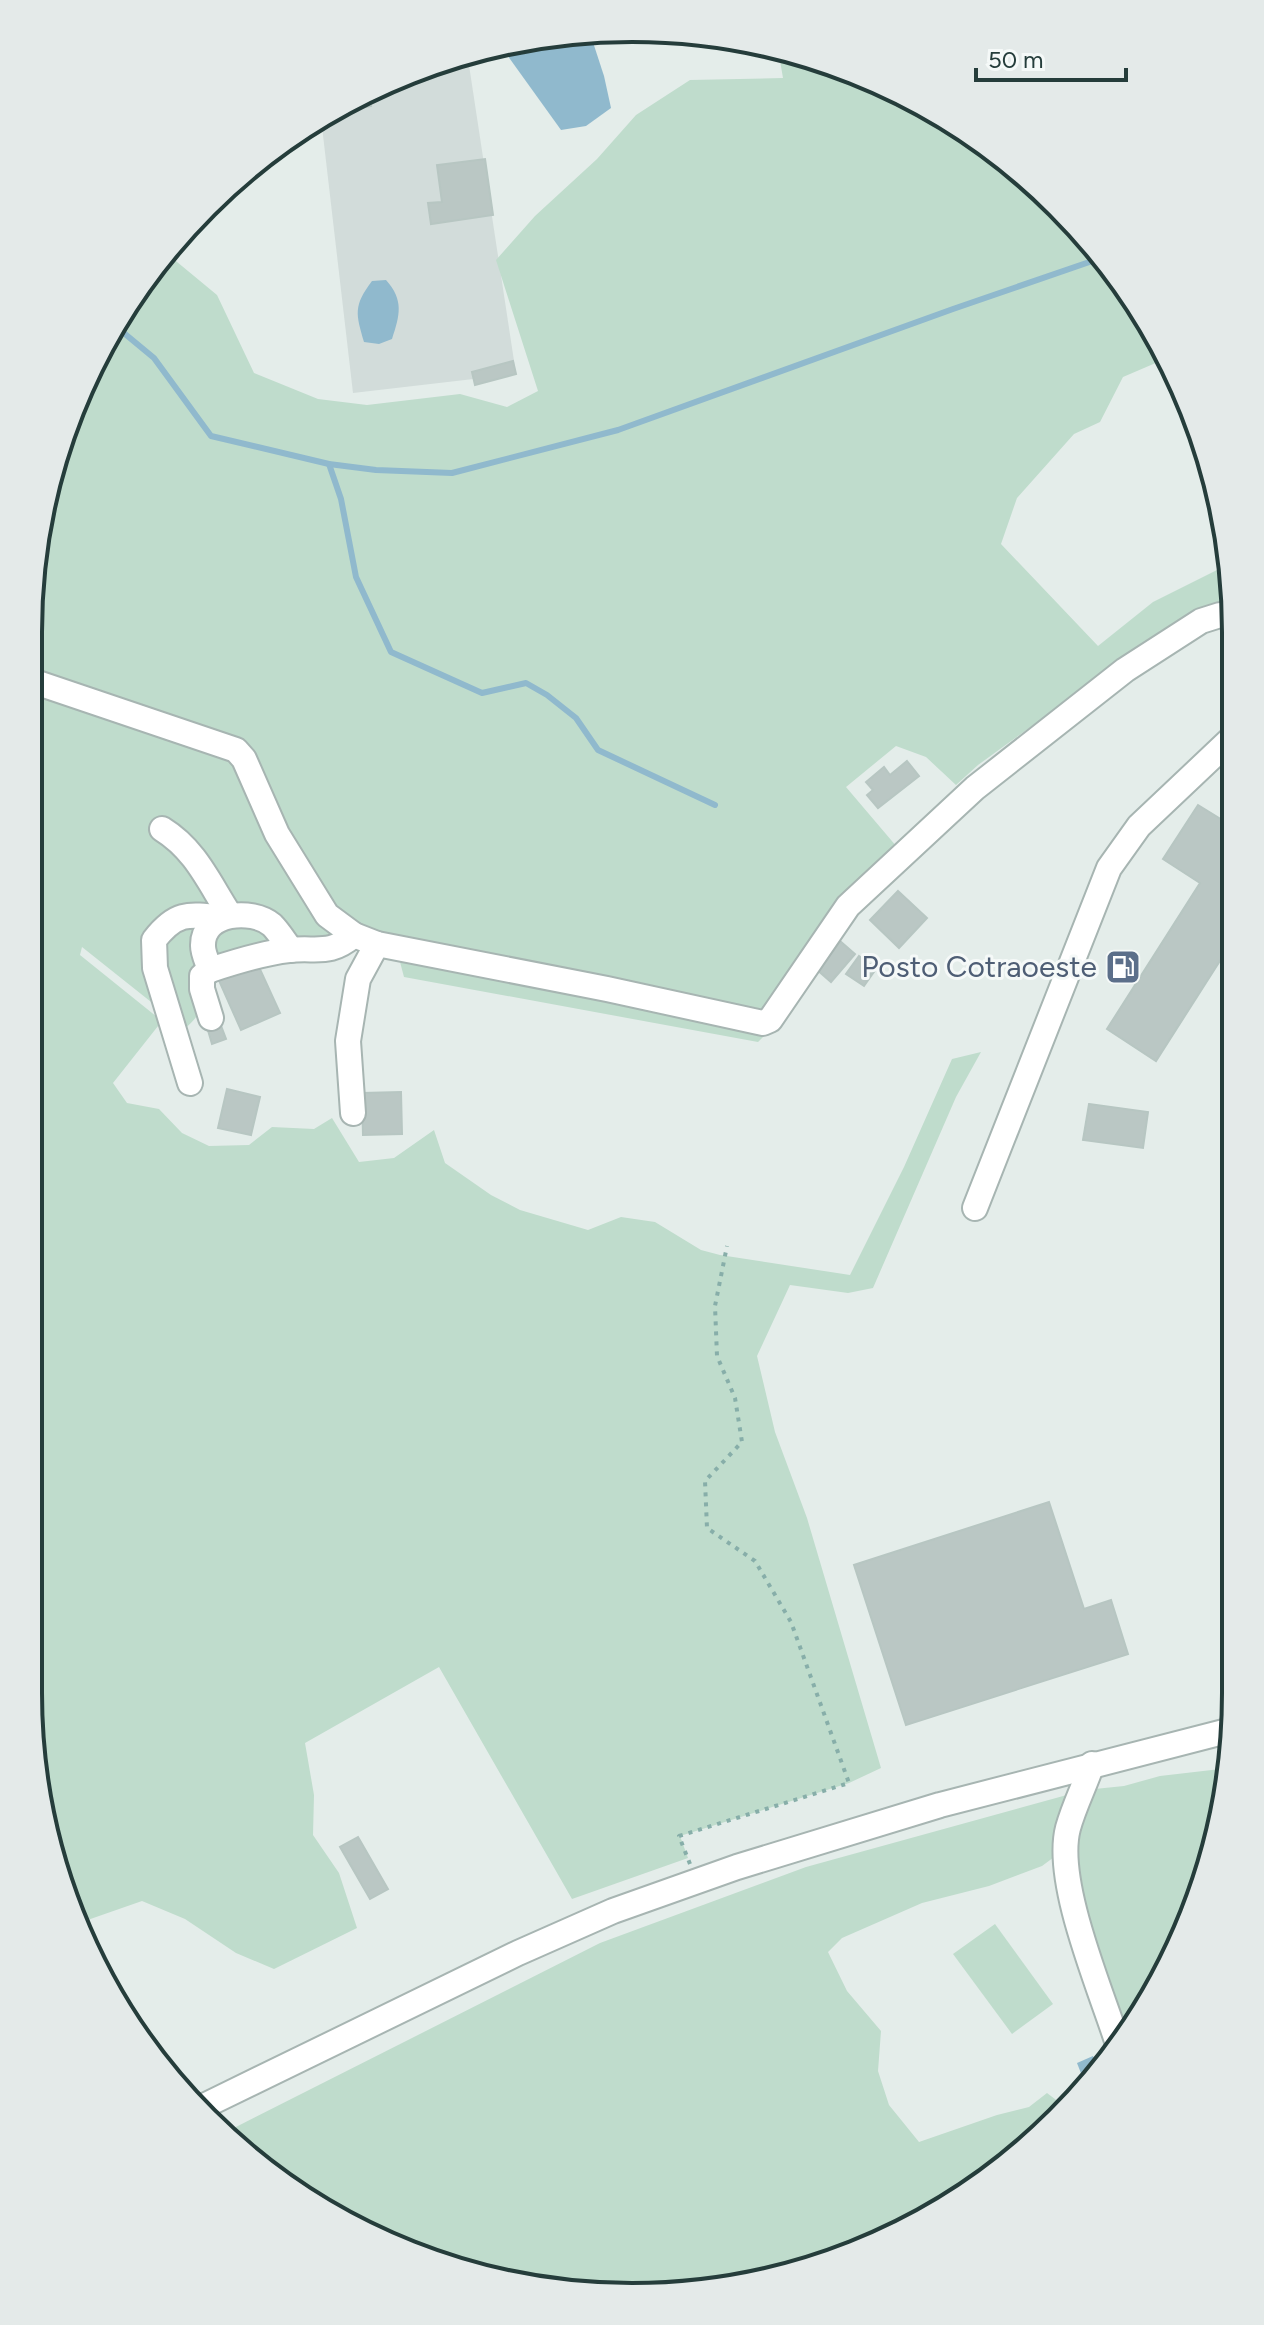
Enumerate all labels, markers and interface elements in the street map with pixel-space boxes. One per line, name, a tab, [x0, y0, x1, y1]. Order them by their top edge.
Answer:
scale bar	[976, 32, 1126, 82]
text: 50 m	[988, 45, 1044, 74]
place label: Posto Cotraoeste	[861, 948, 1097, 985]
fuel station icon: Posto Cotraoeste	[1104, 948, 1142, 986]

